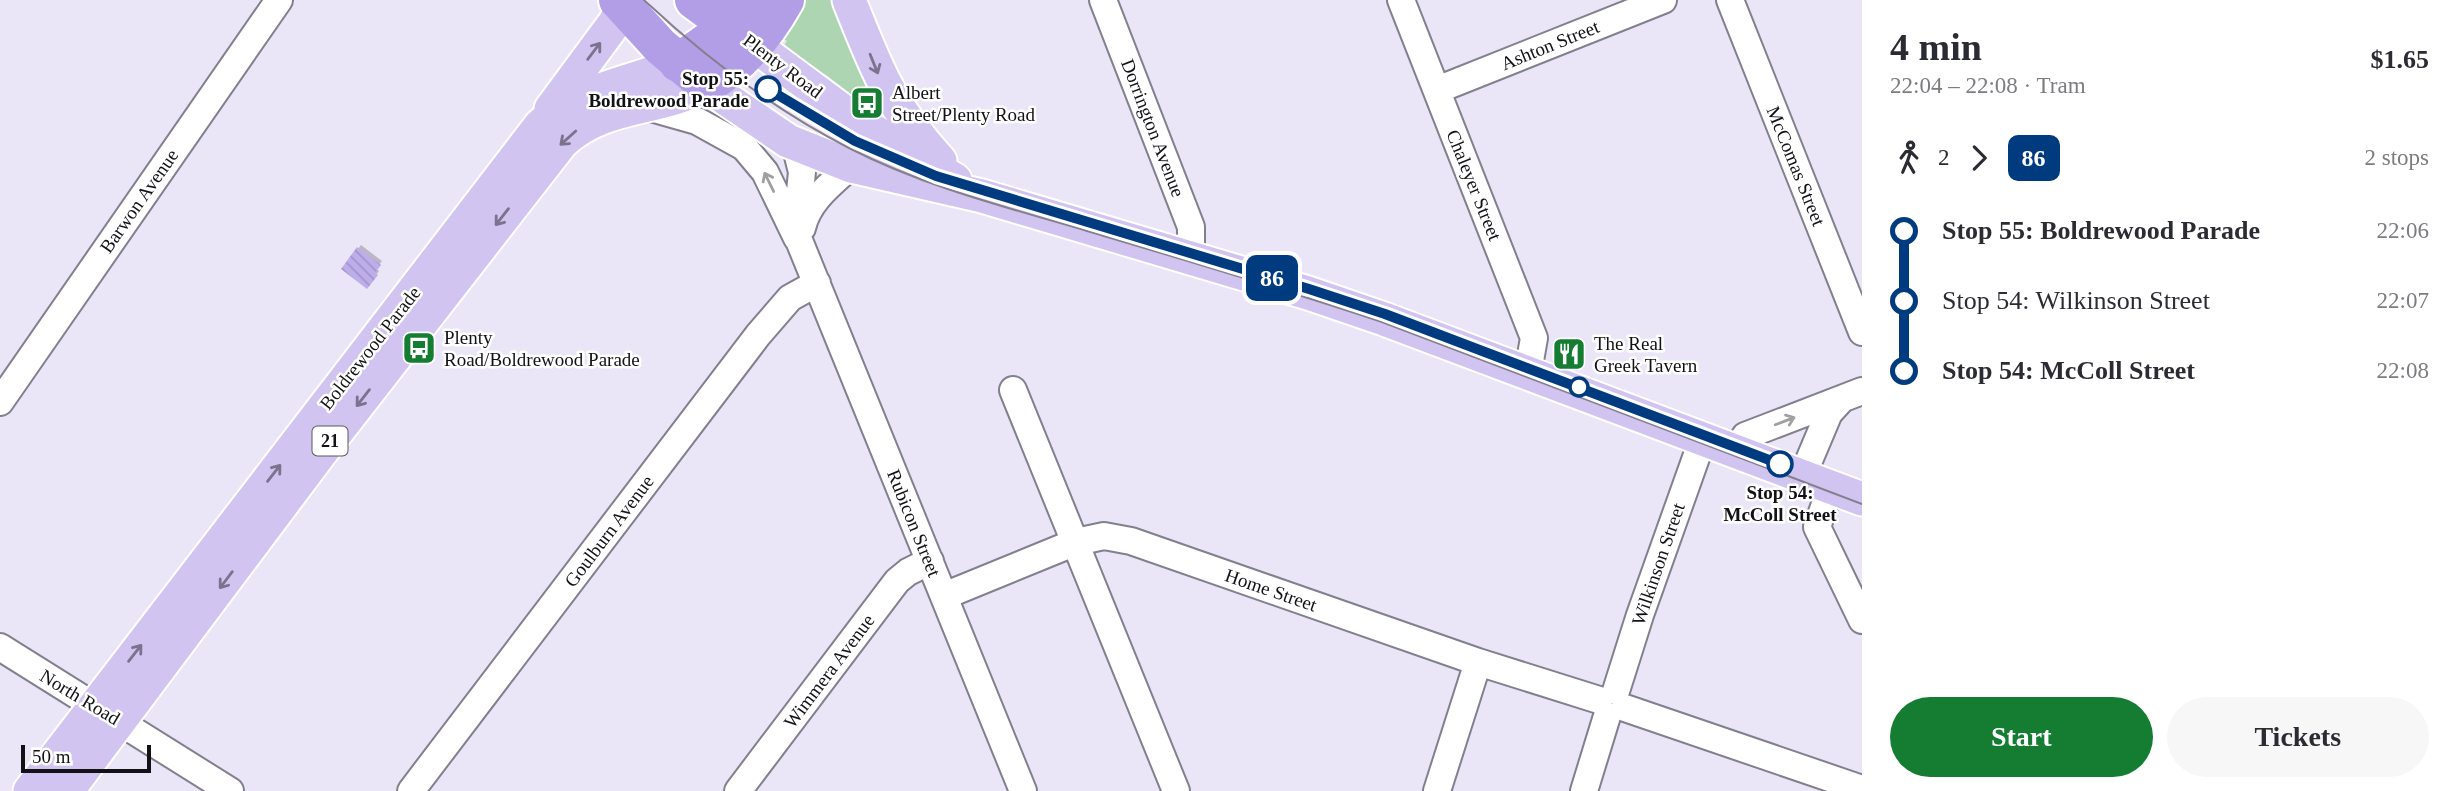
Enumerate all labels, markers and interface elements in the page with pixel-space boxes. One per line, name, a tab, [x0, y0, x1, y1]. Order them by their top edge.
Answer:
street label: Ashton Street	[1498, 16, 1603, 74]
text: 4 min	[1890, 26, 1982, 68]
street label: Plenty Road	[739, 30, 827, 103]
one-way arrow	[587, 42, 602, 61]
text: $1.65	[2371, 45, 2429, 74]
one-way arrow	[869, 52, 882, 74]
street label: Dorrington Avenue	[1117, 56, 1189, 200]
place label: Stop 55: Boldrewood Parade	[588, 68, 749, 111]
text: 22:04 – 22:08 · Tram	[1890, 73, 2086, 98]
marker: Stop 55: Boldrewood Parade	[755, 76, 781, 102]
place label: Albert Street/Plenty Road	[892, 82, 1036, 125]
bus stop icon: Albert Street/Plenty Road	[848, 84, 886, 122]
street label: McComas Street	[1762, 103, 1830, 230]
street label: Chaleyer Street	[1442, 127, 1506, 244]
one-way arrow	[559, 130, 577, 146]
icon: walk	[1890, 139, 1928, 177]
icon: forward	[1960, 139, 1998, 177]
street label: Barwon Avenue	[96, 145, 182, 257]
text: 2	[1938, 145, 1950, 170]
text: 86	[2022, 145, 2046, 171]
text: 2 stops	[2364, 145, 2429, 170]
one-way arrow	[762, 172, 776, 193]
one-way arrow	[494, 208, 509, 226]
text: Stop 55: Boldrewood Parade	[1942, 216, 2260, 245]
text: 22:06	[2377, 218, 2429, 243]
line badge: 86	[1240, 255, 1304, 301]
text: 86	[1260, 265, 1284, 291]
street label: Boldrewood Parade	[315, 282, 425, 414]
text: Stop 54: Wilkinson Street	[1942, 286, 2210, 315]
text: 22:07	[2377, 288, 2429, 313]
place label: Plenty Road/Boldrewood Parade	[444, 327, 640, 370]
bus stop icon: Plenty Road/Boldrewood Parade	[400, 329, 438, 367]
place label: The Real Greek Tavern	[1594, 333, 1698, 376]
restaurant icon: The Real Greek Tavern	[1550, 335, 1588, 373]
text: Stop 54: McColl Street	[1942, 356, 2195, 385]
text: 22:08	[2377, 358, 2429, 383]
unlabelled marker	[1569, 377, 1589, 397]
one-way arrow	[355, 388, 370, 406]
one-way arrow	[1774, 414, 1796, 427]
road number: 21	[312, 426, 348, 456]
marker: Stop 54: McColl Street	[1767, 451, 1793, 477]
one-way arrow	[266, 464, 281, 482]
street label: Rubicon Street	[883, 466, 945, 580]
street label: Goulburn Avenue	[560, 471, 658, 591]
place label: Stop 54: McColl Street	[1723, 482, 1837, 525]
street label: Wilkinson Street	[1627, 500, 1689, 628]
street label: Home Street	[1222, 565, 1320, 616]
one-way arrow	[219, 570, 234, 589]
street label: Wimmera Avenue	[780, 610, 878, 732]
one-way arrow	[127, 644, 142, 662]
street label: North Road	[36, 665, 124, 729]
button: Start	[1890, 697, 2153, 777]
button: Tickets	[2167, 697, 2429, 777]
scale bar	[21, 742, 150, 774]
text: 50 m	[32, 746, 71, 767]

